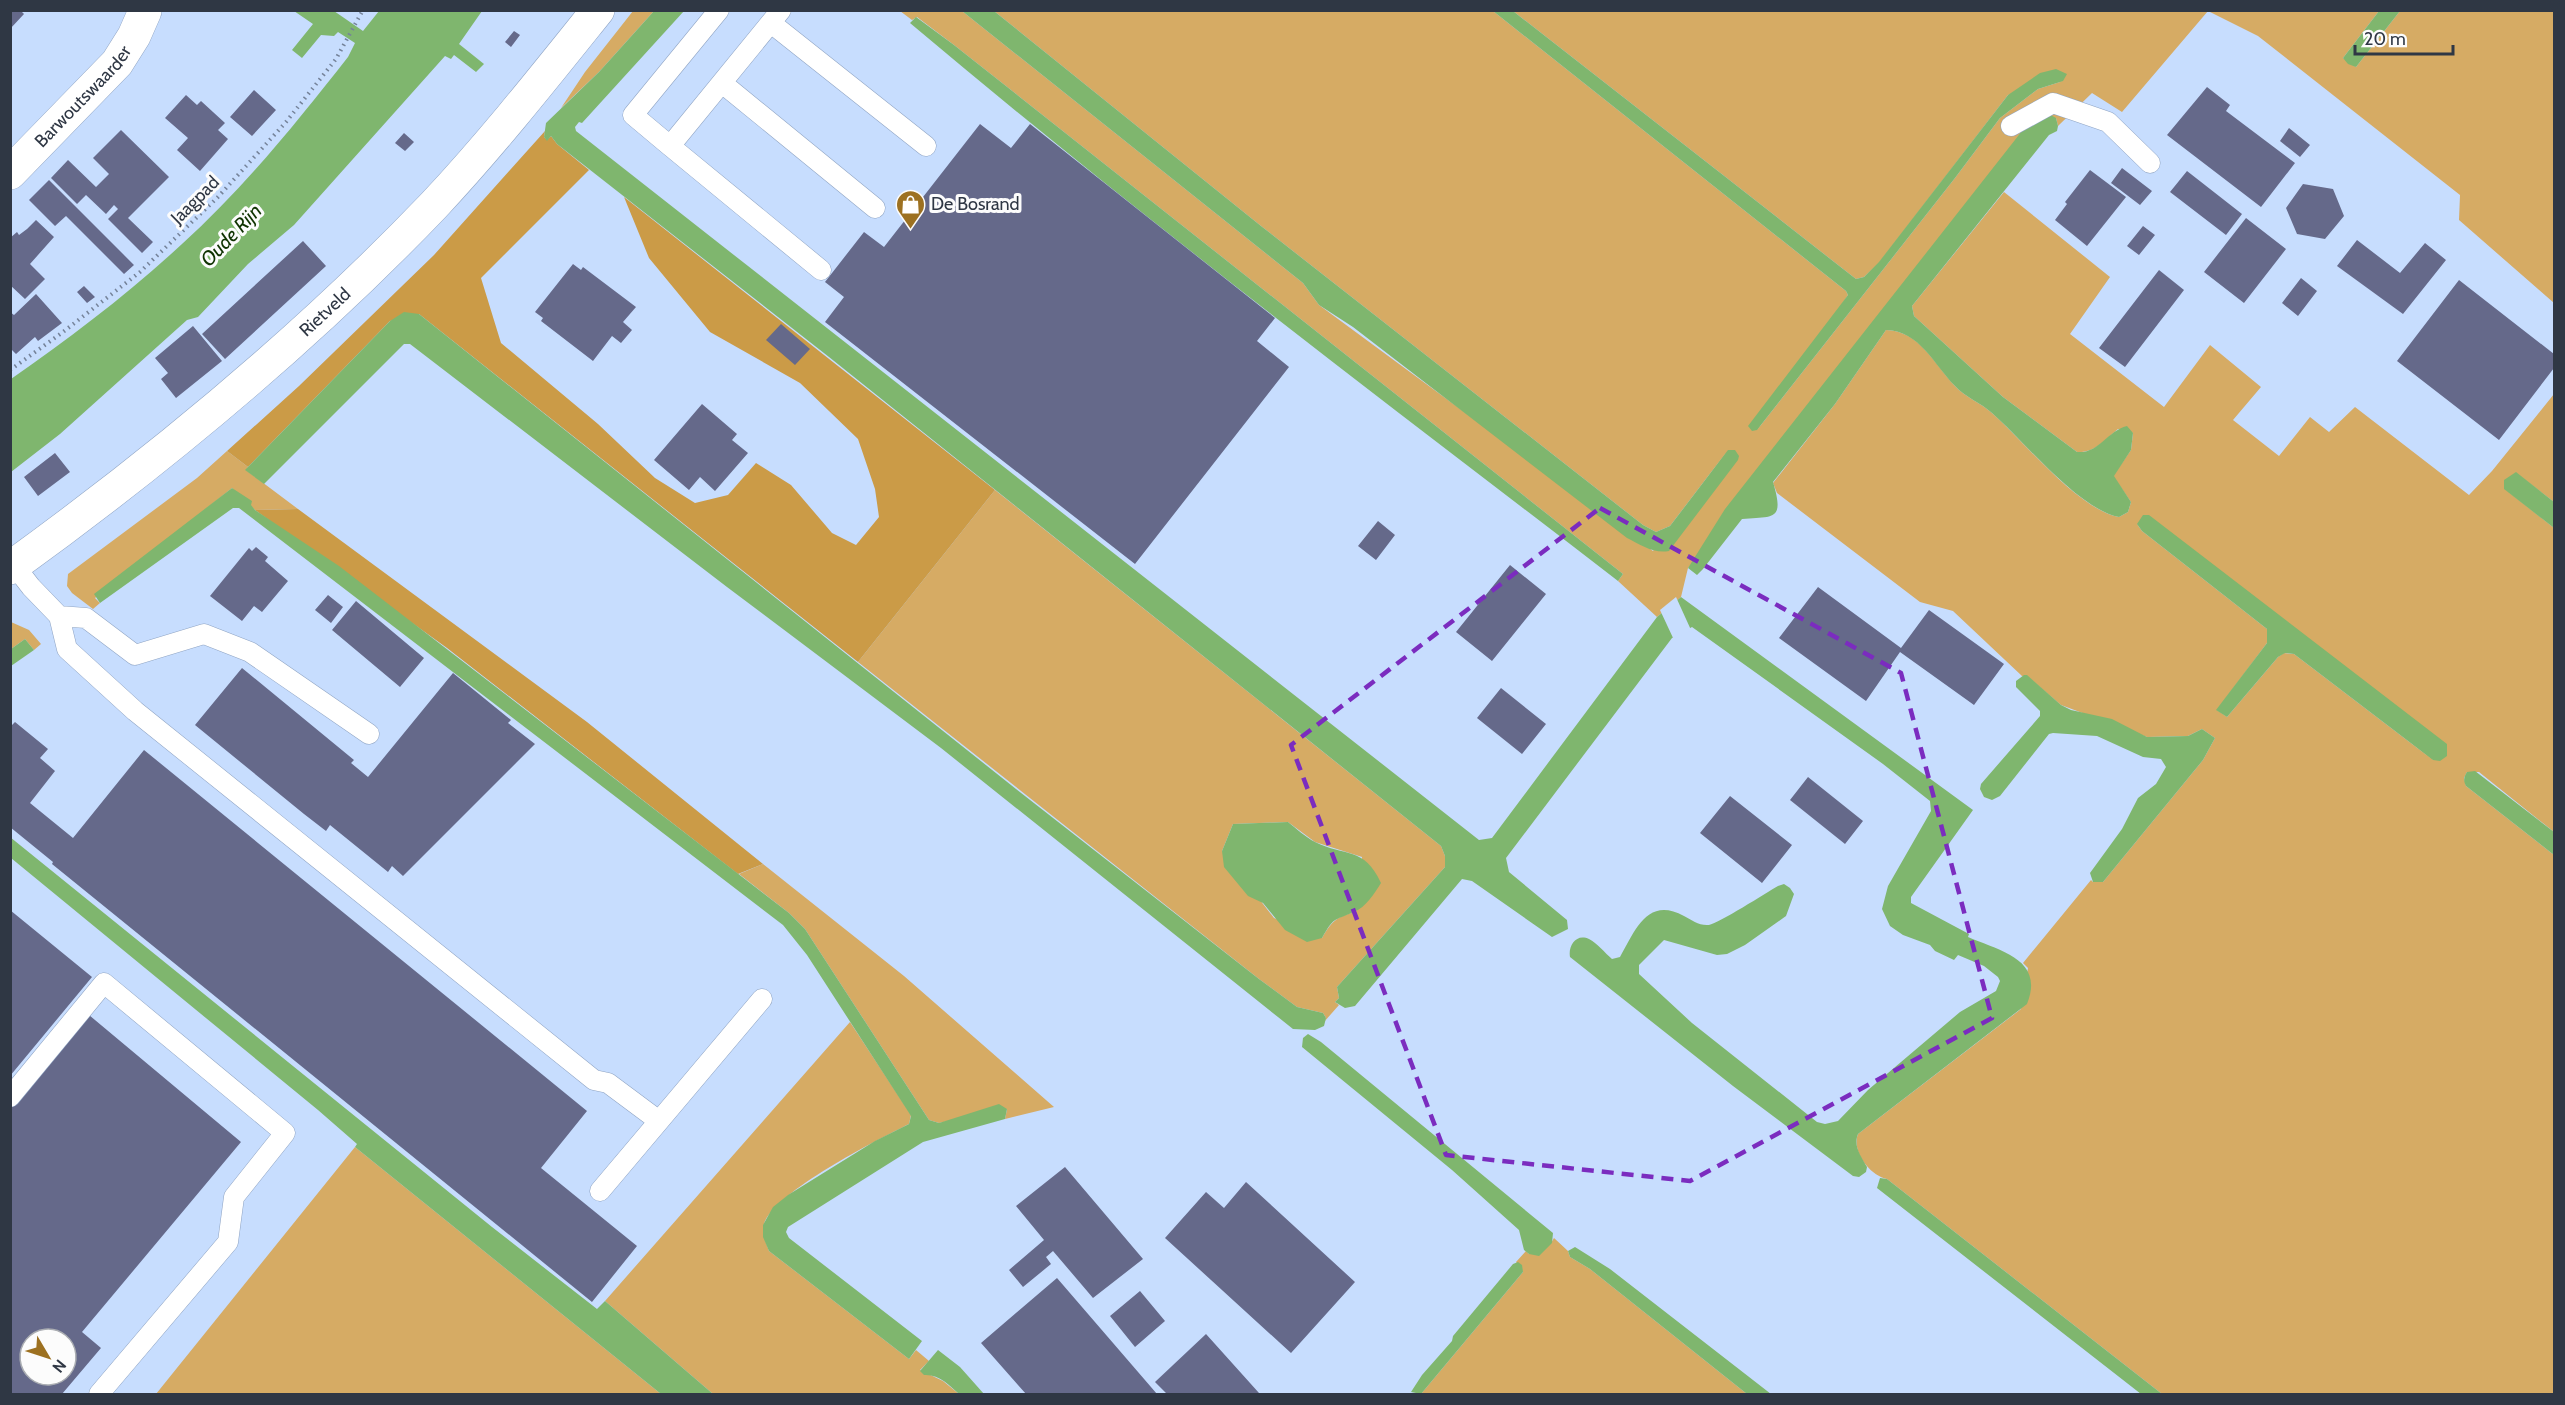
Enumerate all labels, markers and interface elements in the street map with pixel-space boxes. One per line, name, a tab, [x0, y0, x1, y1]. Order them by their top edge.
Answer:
scale bar	[2355, 18, 2452, 56]
text: 20 m	[2364, 28, 2406, 50]
street label: Barwoutswaarder	[30, 41, 136, 152]
street label: Jaagpad	[166, 171, 224, 229]
shop icon: De Bosrand	[894, 188, 926, 230]
place label: De Bosrand	[931, 193, 1020, 215]
water label: Oude Rijn	[195, 199, 267, 271]
street label: Rietveld	[295, 283, 355, 341]
north arrow	[18, 1327, 78, 1387]
text: N	[48, 1356, 70, 1376]

